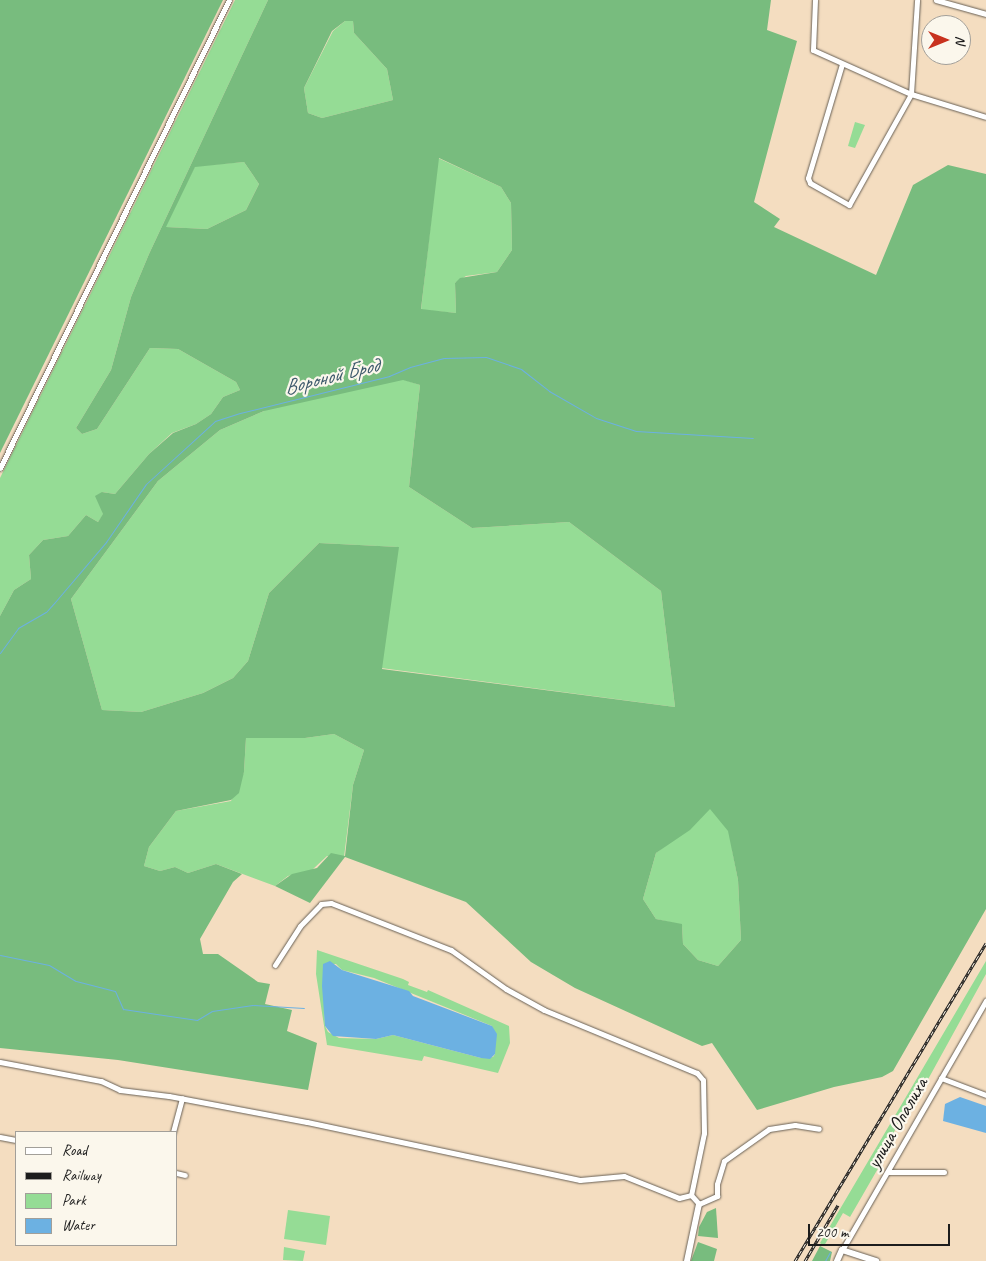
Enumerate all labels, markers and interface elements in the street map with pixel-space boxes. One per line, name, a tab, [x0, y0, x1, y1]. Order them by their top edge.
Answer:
north arrow	[921, 15, 971, 65]
text: N	[952, 36, 969, 44]
water label: Вороной Брод	[281, 352, 381, 400]
street label: улица Опалиха	[862, 1074, 932, 1172]
legend	[15, 1131, 178, 1246]
text: Road	[62, 1141, 87, 1160]
text: Railway	[62, 1166, 101, 1185]
text: Park	[62, 1191, 86, 1210]
scale bar	[811, 1214, 954, 1246]
text: Water	[62, 1216, 95, 1235]
text: 200 m	[816, 1223, 848, 1242]

